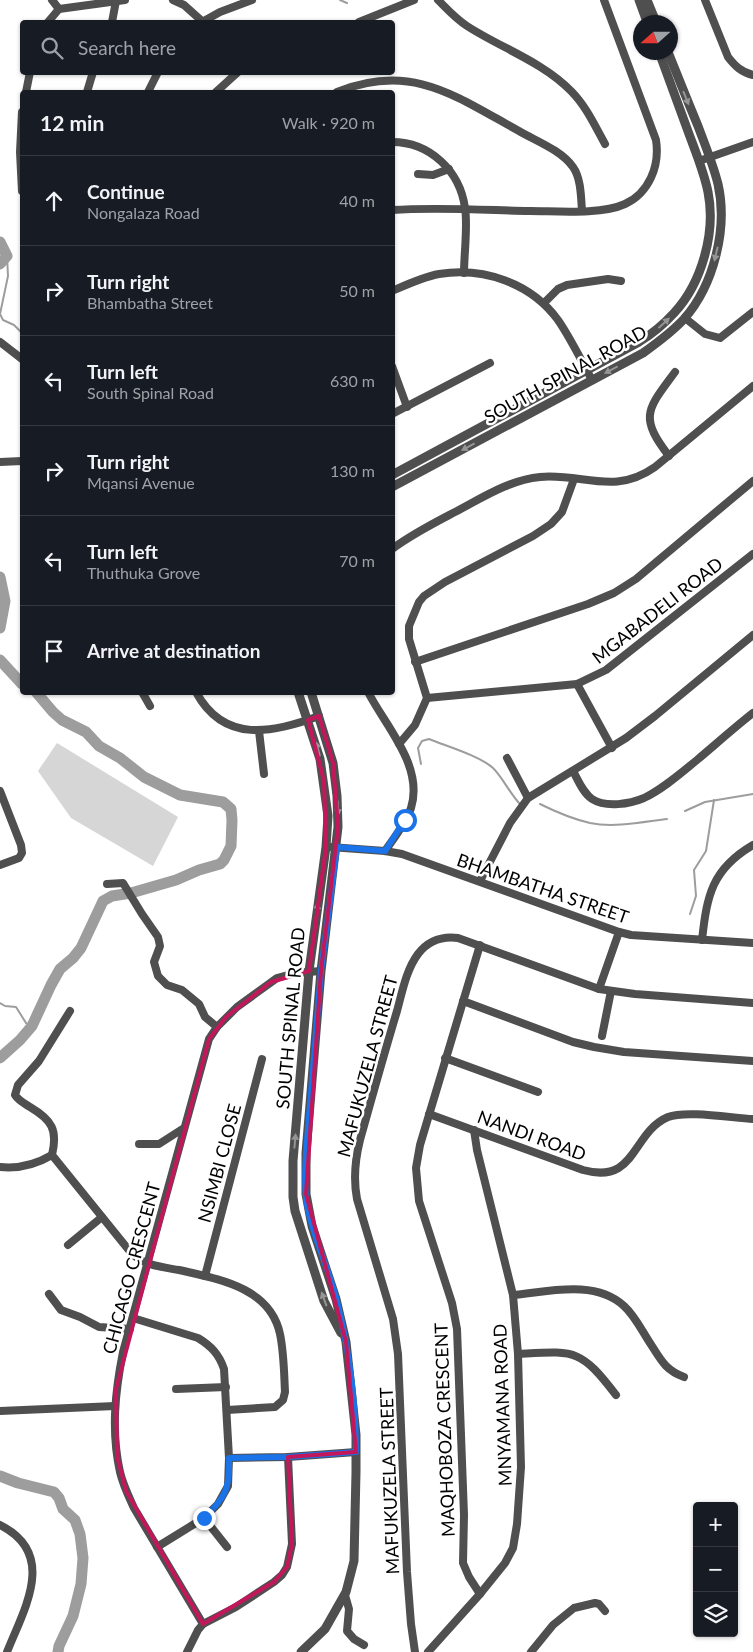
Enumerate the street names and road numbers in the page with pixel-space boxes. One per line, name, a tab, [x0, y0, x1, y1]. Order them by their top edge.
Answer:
street label: SOUTH SPINAL ROAD	[480, 320, 650, 428]
street label: MGABADELI ROAD	[587, 552, 727, 668]
street label: BHAMBATHA STREET	[454, 848, 632, 928]
street label: SOUTH SPINAL ROAD	[271, 926, 309, 1110]
street label: MAFUKUZELA STREET	[332, 972, 402, 1159]
street label: NSIMBI CLOSE	[193, 1101, 245, 1225]
street label: NANDI ROAD	[475, 1105, 589, 1165]
street label: CHICAGO CRESCENT	[97, 1179, 165, 1356]
street label: MAQHOBOZA CRESCENT	[429, 1322, 459, 1537]
street label: MNYAMANA ROAD	[488, 1323, 516, 1487]
street label: MAFUKUZELA STREET	[375, 1387, 403, 1575]

